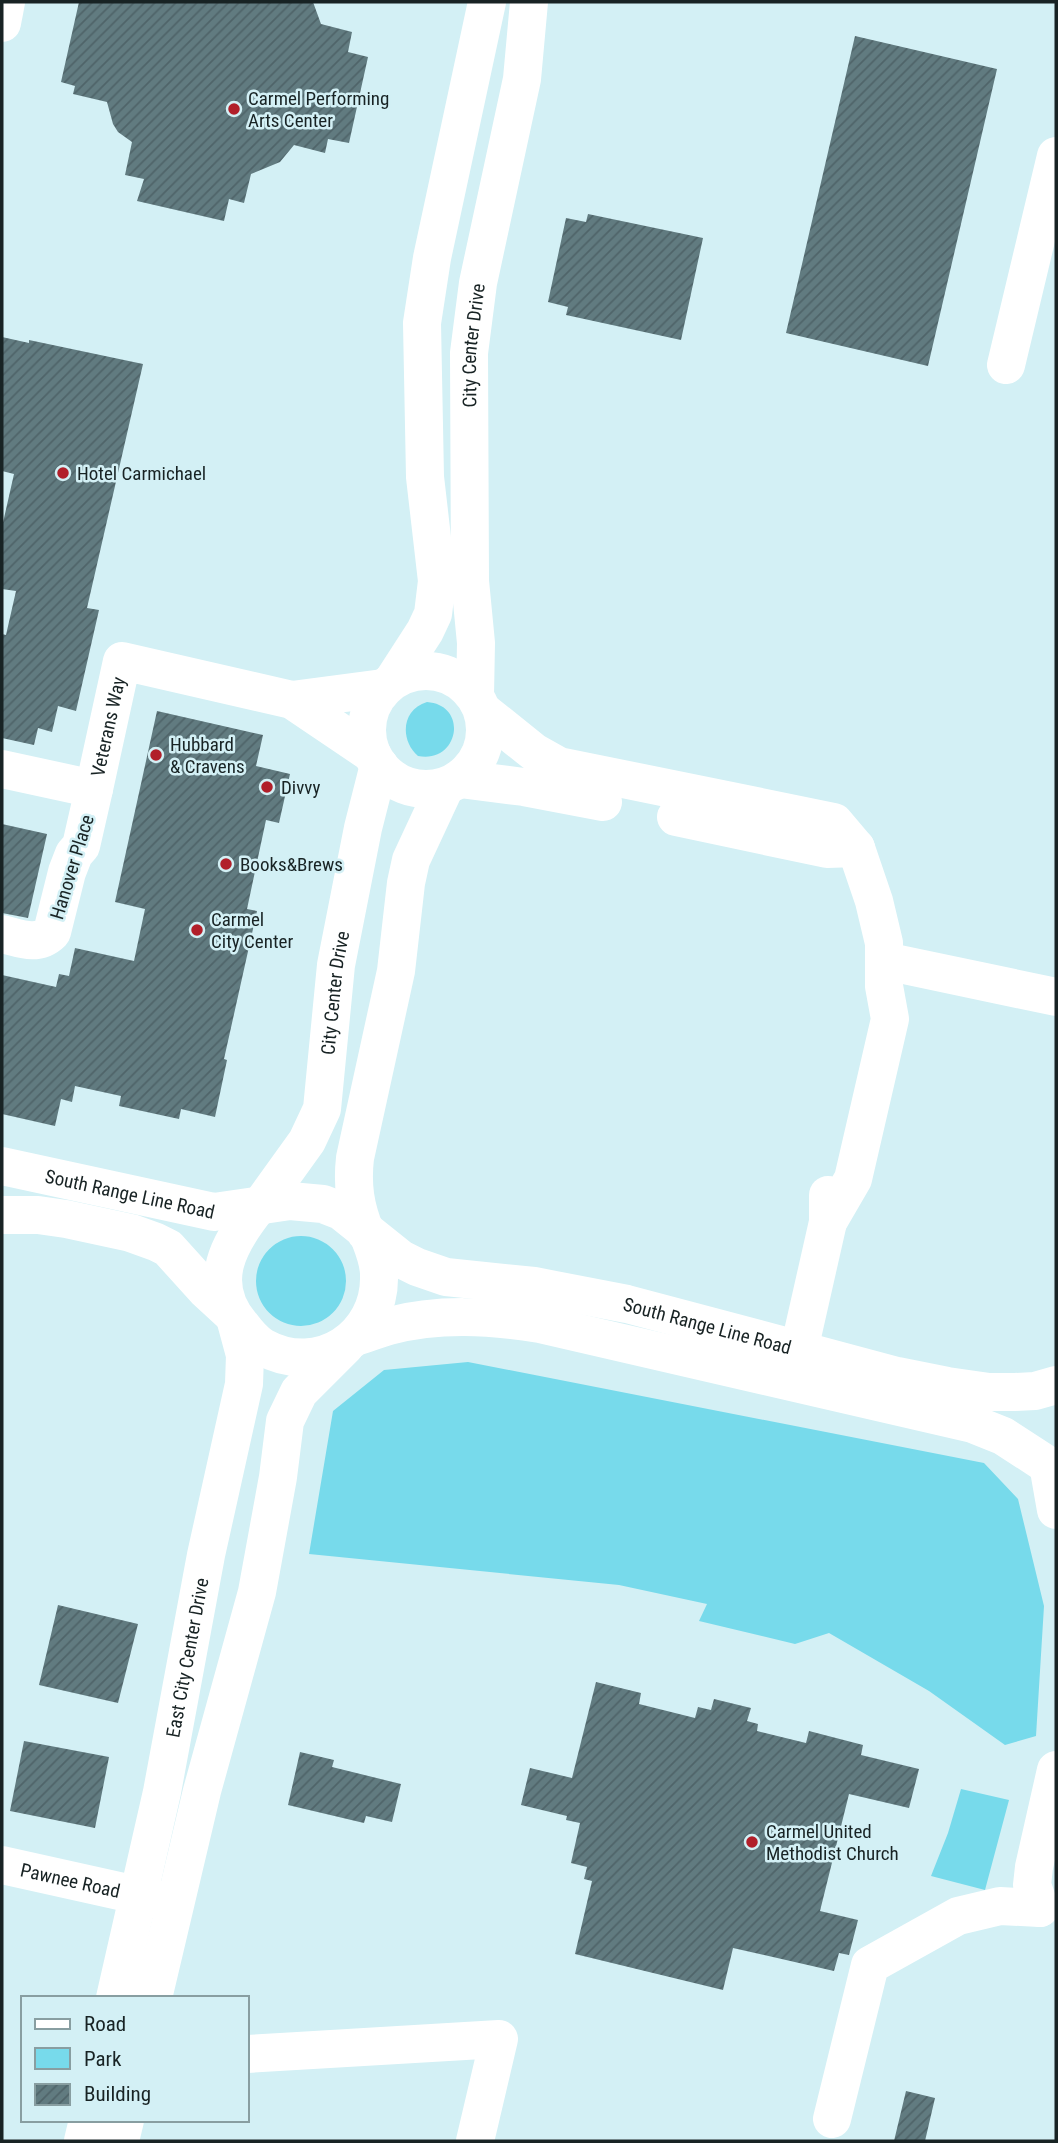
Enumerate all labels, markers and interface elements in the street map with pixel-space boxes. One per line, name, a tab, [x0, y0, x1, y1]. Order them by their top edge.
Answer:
place label: Carmel Performing Arts Center	[248, 87, 389, 132]
marker: Carmel Performing Arts Center	[226, 101, 242, 117]
street label: City Center Drive	[457, 282, 489, 408]
place label: Hotel Carmichael	[77, 462, 206, 485]
marker: Hotel Carmichael	[55, 465, 71, 481]
street label: Veterans Way	[86, 674, 130, 779]
place label: Hubbard & Cravens	[170, 733, 245, 778]
marker: Hubbard & Cravens	[148, 747, 164, 763]
place label: Divvy	[281, 776, 320, 799]
marker: Divvy	[259, 779, 275, 795]
street label: Hanover Place	[45, 812, 99, 922]
place label: Books&Brews	[240, 853, 343, 876]
marker: Books&Brews	[218, 856, 234, 872]
place label: Carmel City Center	[211, 908, 293, 953]
marker: Carmel City Center	[189, 922, 205, 938]
street label: City Center Drive	[316, 929, 354, 1056]
street label: South Range Line Road	[43, 1164, 217, 1223]
street label: South Range Line Road	[621, 1292, 794, 1359]
street label: East City Center Drive	[161, 1576, 213, 1739]
place label: Carmel United Methodist Church	[766, 1820, 899, 1865]
marker: Carmel United Methodist Church	[744, 1834, 760, 1850]
street label: Pawnee Road	[18, 1858, 122, 1902]
legend	[21, 1996, 248, 2122]
text: Road	[84, 2012, 126, 2036]
text: Park	[84, 2047, 122, 2071]
text: Building	[84, 2082, 151, 2106]

